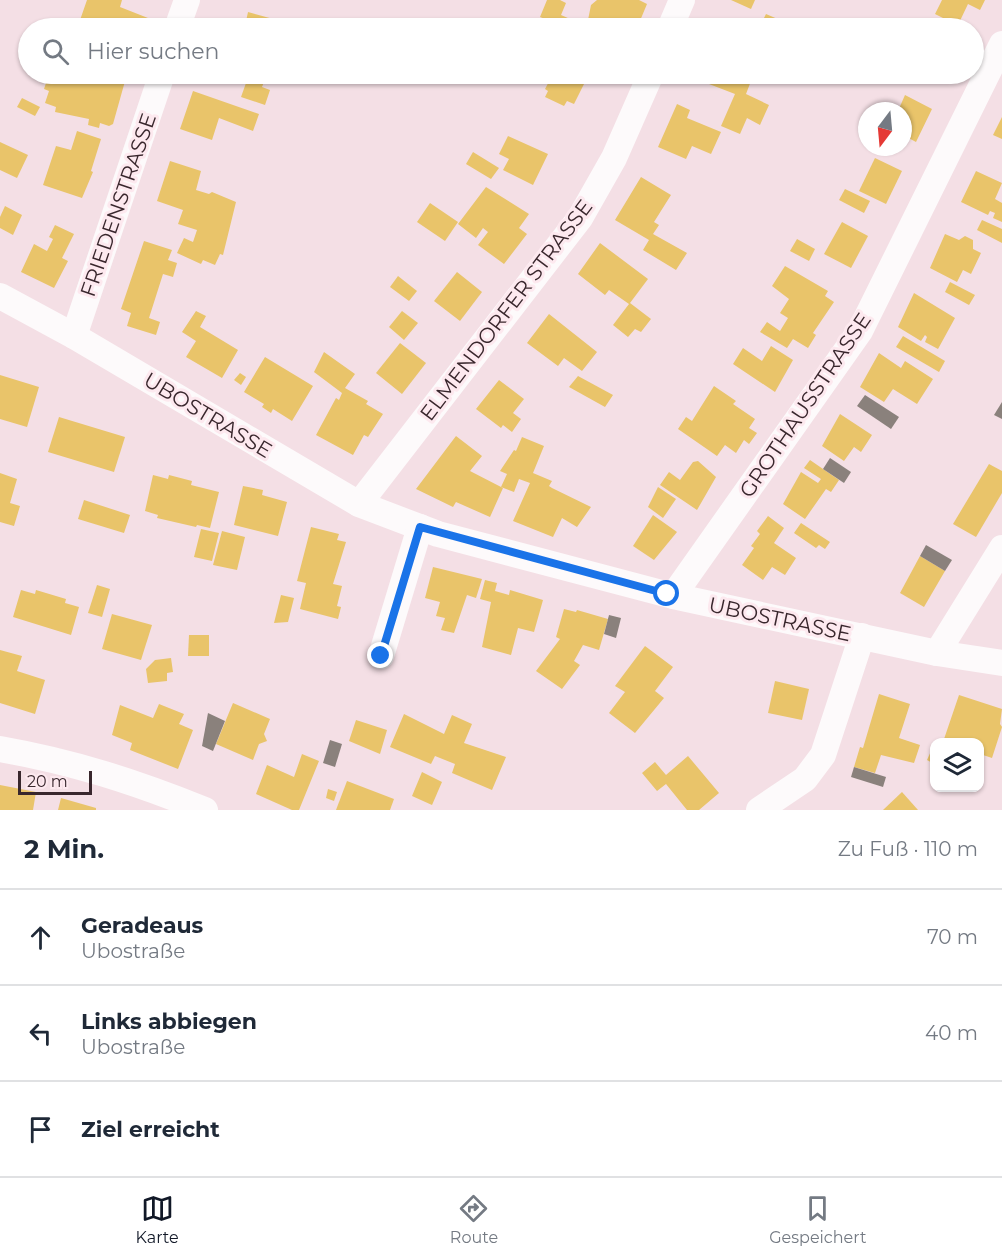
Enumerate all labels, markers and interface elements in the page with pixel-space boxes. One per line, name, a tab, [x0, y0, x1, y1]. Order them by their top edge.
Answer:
search box	[18, 18, 984, 84]
icon: search	[39, 35, 72, 68]
text: Hier suchen	[87, 38, 219, 65]
north arrow	[858, 102, 912, 156]
street label: FRIEDENSTRASSE	[75, 110, 161, 300]
street label: ELMENDORFER STRASSE	[415, 194, 597, 426]
street label: GROTHAUSSTRASSE	[734, 308, 876, 502]
street label: UBOSTRASSE	[139, 367, 277, 463]
route start	[653, 580, 679, 606]
street label: UBOSTRASSE	[707, 592, 853, 646]
route end	[367, 642, 393, 668]
map controls	[930, 738, 984, 792]
button: layers	[930, 738, 984, 792]
scale bar	[18, 768, 92, 796]
text: 20 m	[27, 772, 68, 791]
text: 2 Min.	[24, 833, 104, 865]
text: Zu Fuß · 110 m	[838, 837, 978, 861]
text: Geradeaus	[81, 912, 203, 939]
icon: ahead	[24, 921, 57, 954]
text: 70 m	[927, 925, 978, 949]
text: Ubostraße	[81, 939, 185, 963]
text: Links abbiegen	[81, 1008, 257, 1035]
icon: left	[24, 1017, 57, 1050]
text: 40 m	[925, 1021, 978, 1045]
text: Ubostraße	[81, 1035, 185, 1059]
icon: arrive	[24, 1113, 57, 1146]
text: Ziel erreicht	[81, 1116, 220, 1143]
tab: Karte	[136, 1192, 179, 1247]
tab: Route	[450, 1192, 498, 1247]
tab: Gespeichert	[769, 1192, 866, 1247]

